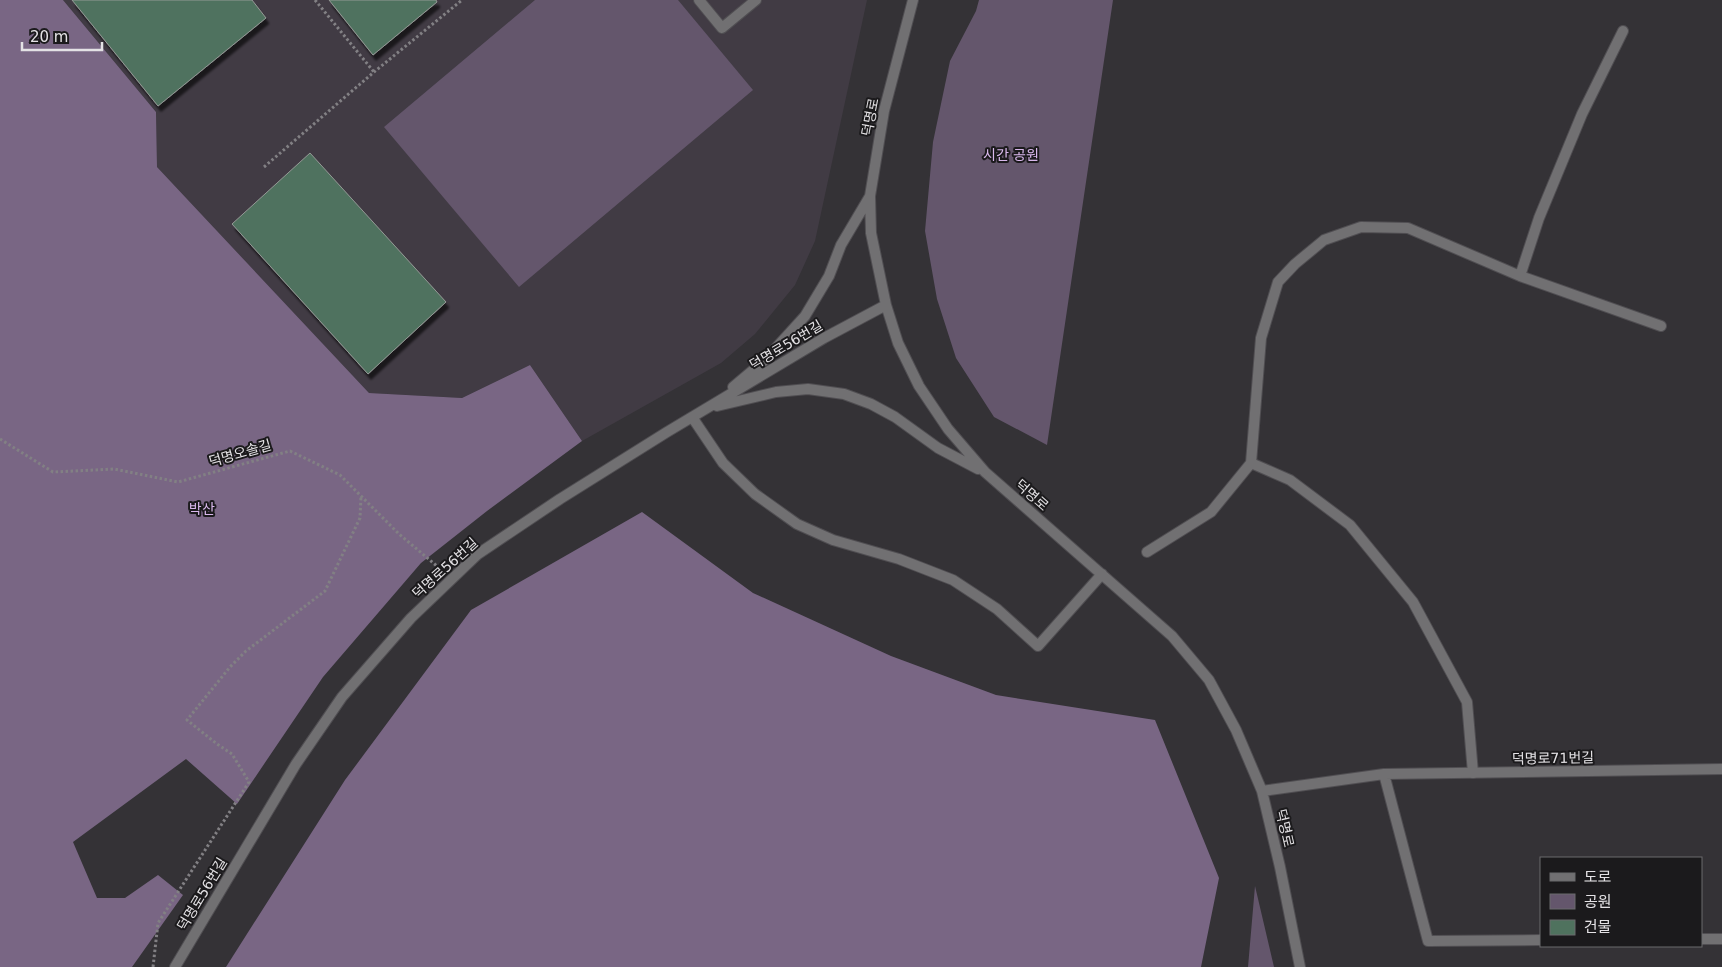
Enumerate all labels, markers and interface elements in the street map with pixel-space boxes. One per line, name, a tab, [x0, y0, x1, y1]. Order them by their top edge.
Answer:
scale bar	[22, 20, 102, 52]
text: 20 m	[30, 28, 68, 46]
street label: 덕명로	[858, 96, 882, 137]
park label: 시간 공원	[983, 147, 1039, 163]
street label: 덕명로56번길	[747, 317, 825, 373]
street label: 덕명오솔길	[207, 436, 273, 470]
street label: 덕명로	[1012, 476, 1052, 514]
park label: 박산	[189, 501, 215, 517]
street label: 덕명로56번길	[409, 535, 481, 601]
street label: 덕명로71번길	[1512, 749, 1594, 767]
street label: 덕명로	[1273, 807, 1297, 849]
street label: 덕명로56번길	[174, 855, 230, 933]
legend	[1540, 857, 1702, 947]
text: 도로	[1584, 868, 1612, 886]
text: 공원	[1584, 893, 1612, 911]
text: 건물	[1584, 918, 1612, 936]

